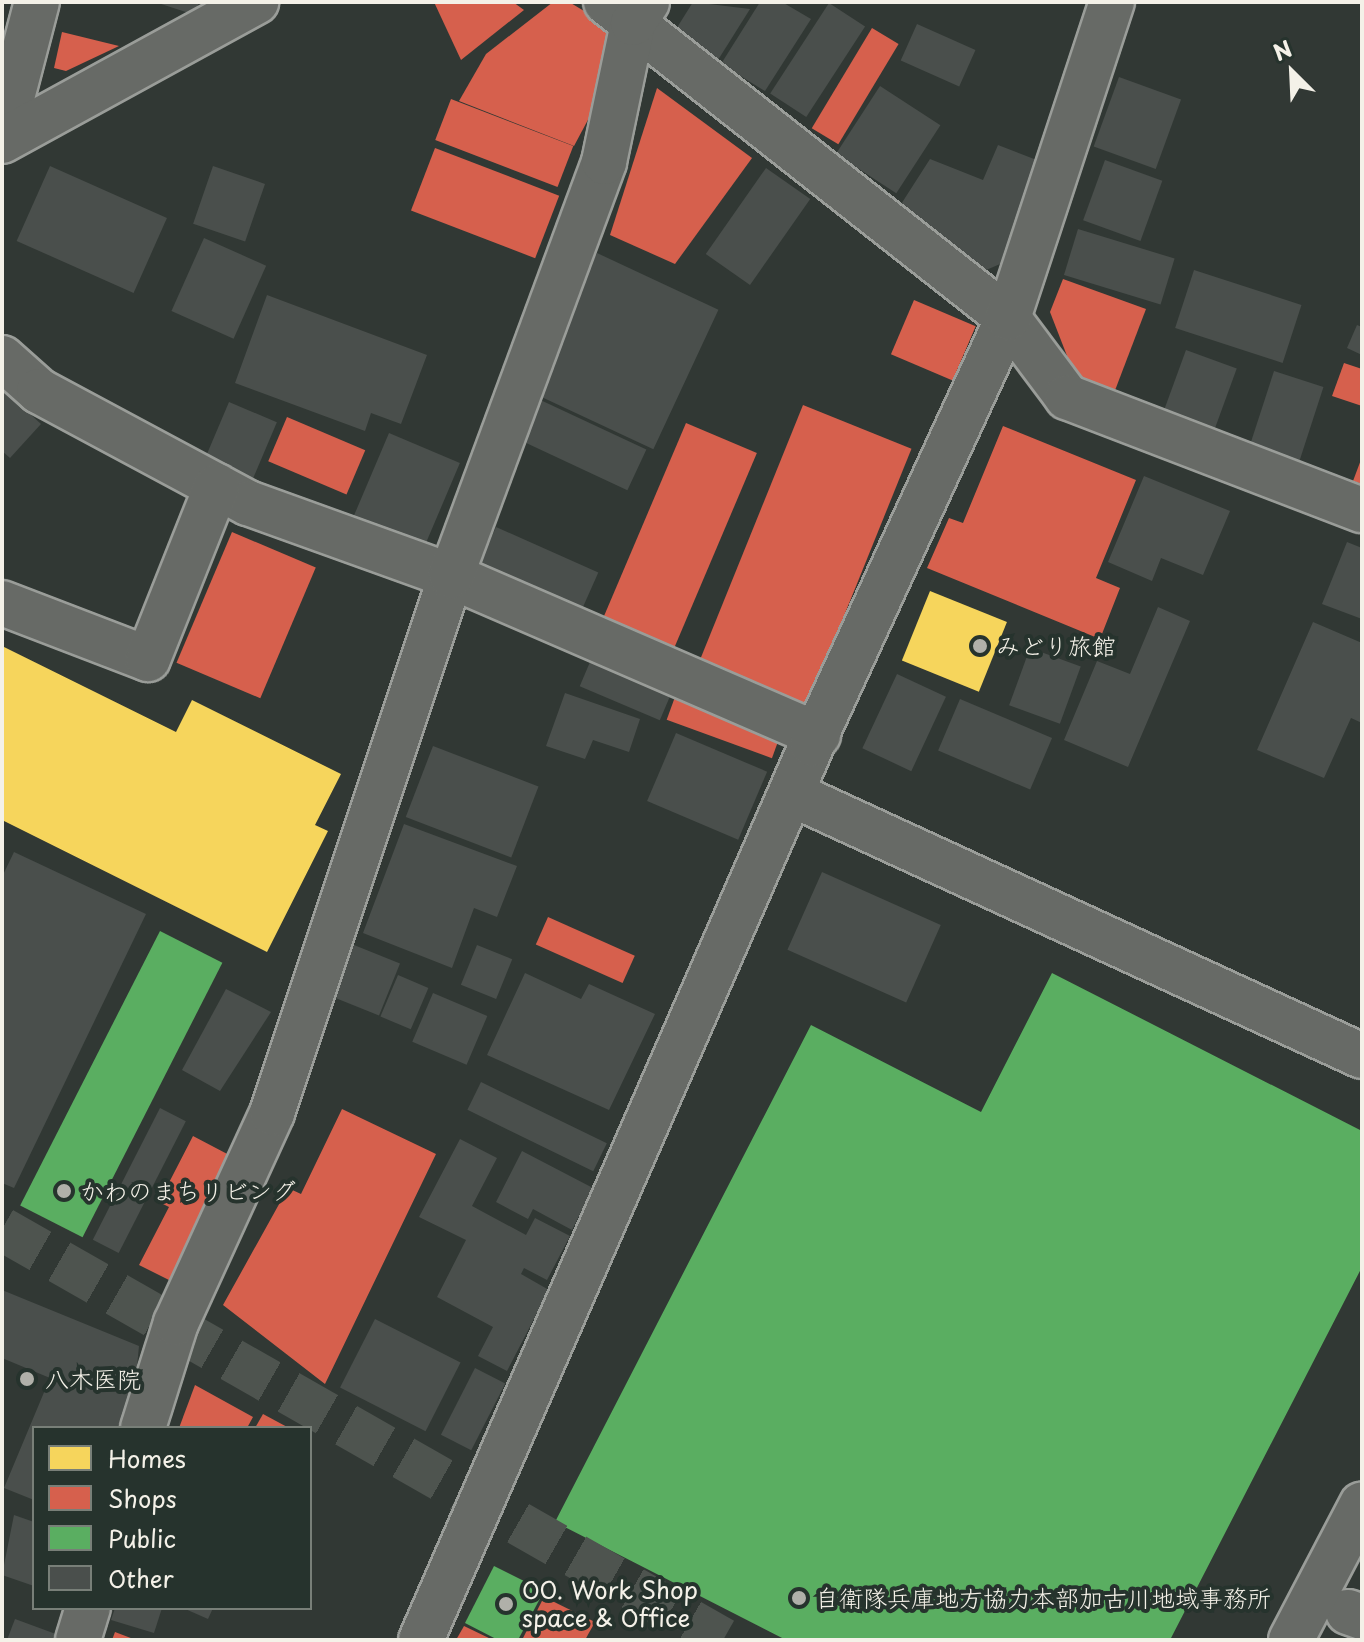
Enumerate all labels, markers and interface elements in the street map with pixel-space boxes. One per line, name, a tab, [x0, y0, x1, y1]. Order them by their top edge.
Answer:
text: N	[1267, 31, 1297, 68]
north arrow	[1252, 32, 1332, 112]
place label: みどり旅館	[996, 632, 1116, 660]
marker: みどり旅館	[971, 637, 989, 655]
place label: かわのまちリビング	[80, 1177, 296, 1205]
marker: かわのまちリビング	[55, 1182, 73, 1200]
place label: 八木医院	[45, 1365, 141, 1393]
marker: 八木医院	[16, 1368, 38, 1390]
legend	[32, 1426, 312, 1610]
text: Homes	[108, 1440, 186, 1476]
text: Shops	[108, 1480, 177, 1516]
text: Public	[108, 1520, 176, 1556]
text: Other	[108, 1560, 174, 1596]
place label: 00. Work Shop space & Office	[522, 1576, 698, 1632]
place label: 自衛隊兵庫地方協力本部加古川地域事務所	[815, 1584, 1271, 1612]
marker: 自衛隊兵庫地方協力本部加古川地域事務所	[790, 1589, 808, 1607]
marker: 00. Work Shop space & Office	[497, 1595, 515, 1613]

